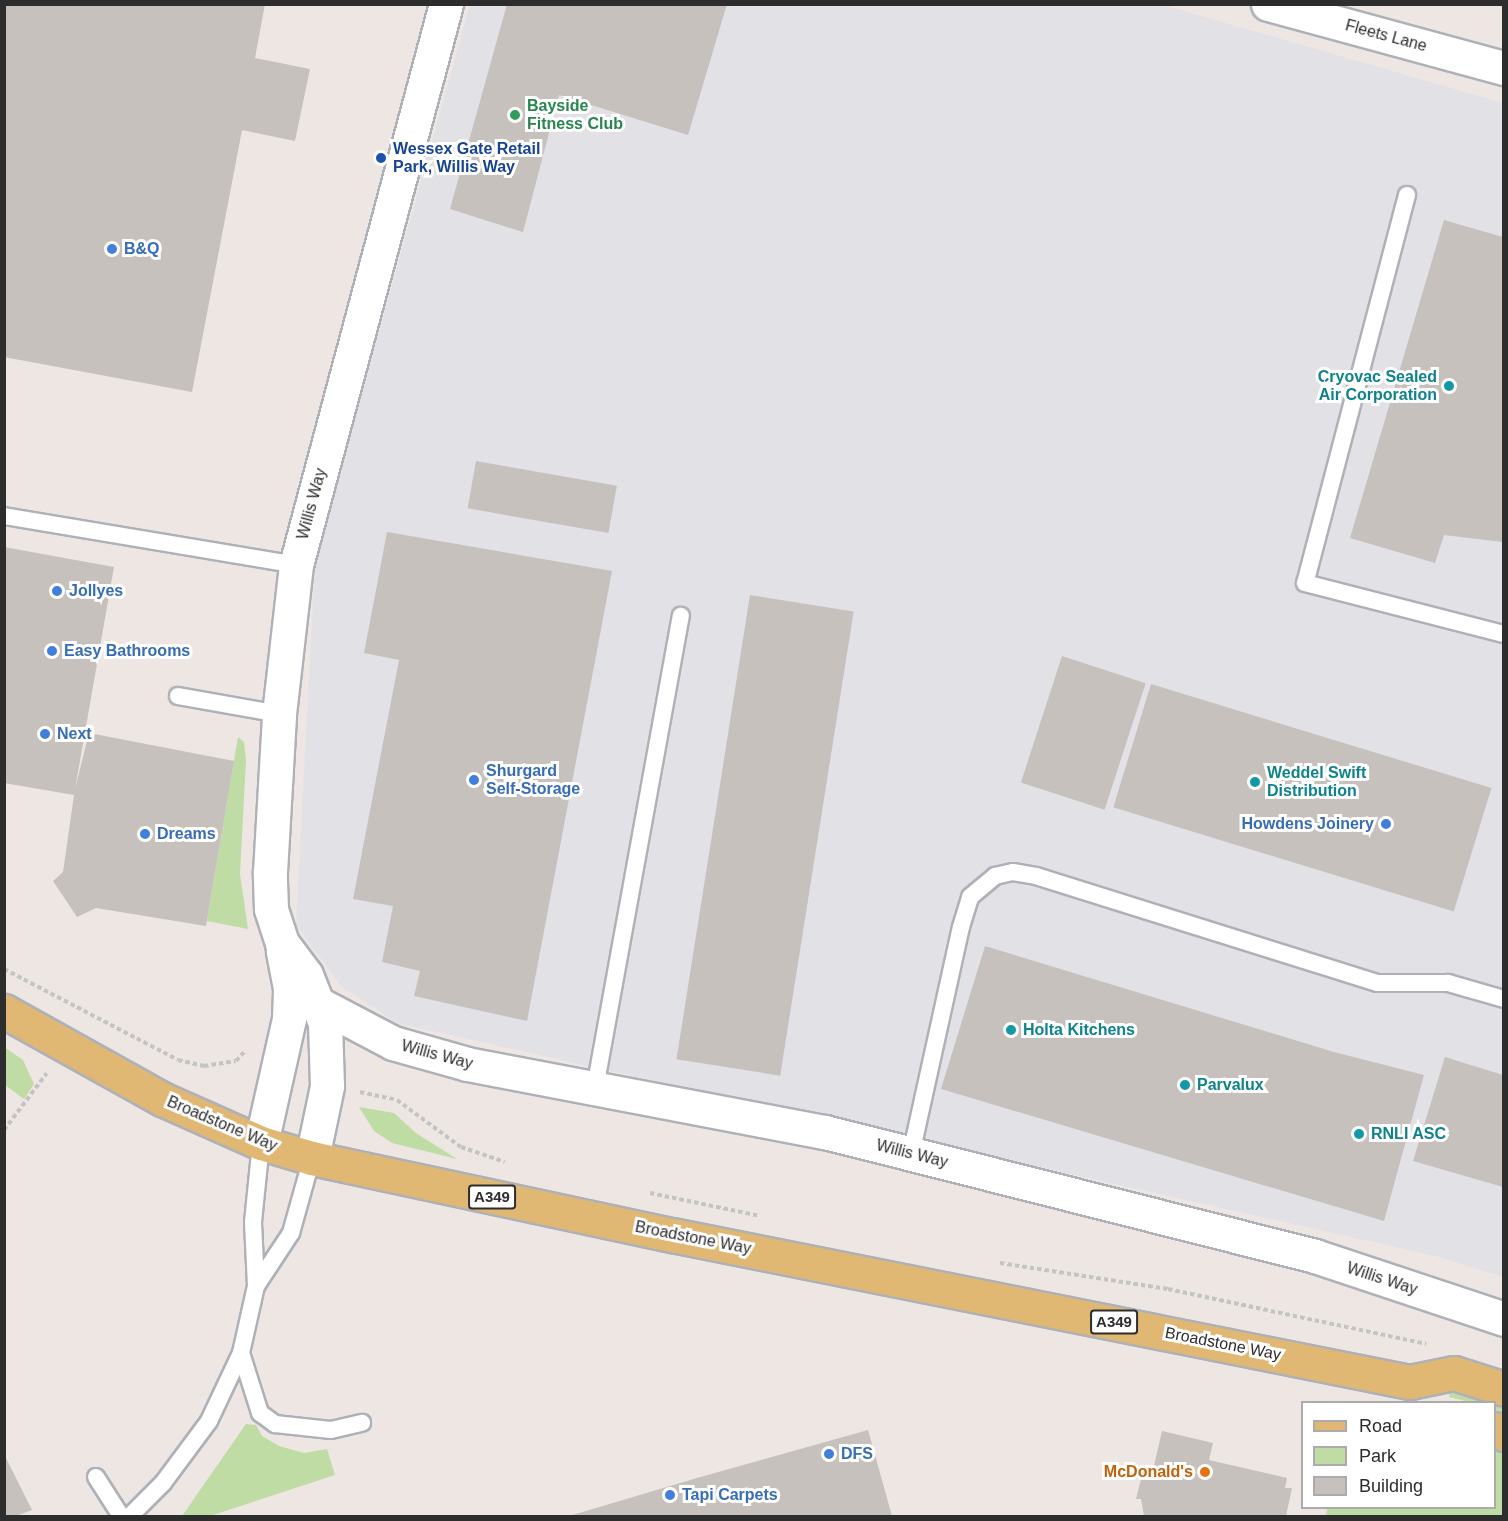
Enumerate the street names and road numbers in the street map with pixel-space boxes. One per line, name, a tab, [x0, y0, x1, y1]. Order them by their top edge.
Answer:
street label: Fleets Lane	[1343, 16, 1429, 56]
street label: Willis Way	[293, 466, 331, 542]
street label: Willis Way	[399, 1036, 475, 1074]
street label: Broadstone Way	[164, 1092, 280, 1156]
street label: Willis Way	[874, 1136, 950, 1172]
road number: A349	[468, 1185, 516, 1209]
street label: Broadstone Way	[633, 1217, 753, 1259]
street label: Willis Way	[1344, 1259, 1420, 1299]
road number: A349	[1090, 1310, 1138, 1334]
street label: Broadstone Way	[1163, 1323, 1283, 1365]

